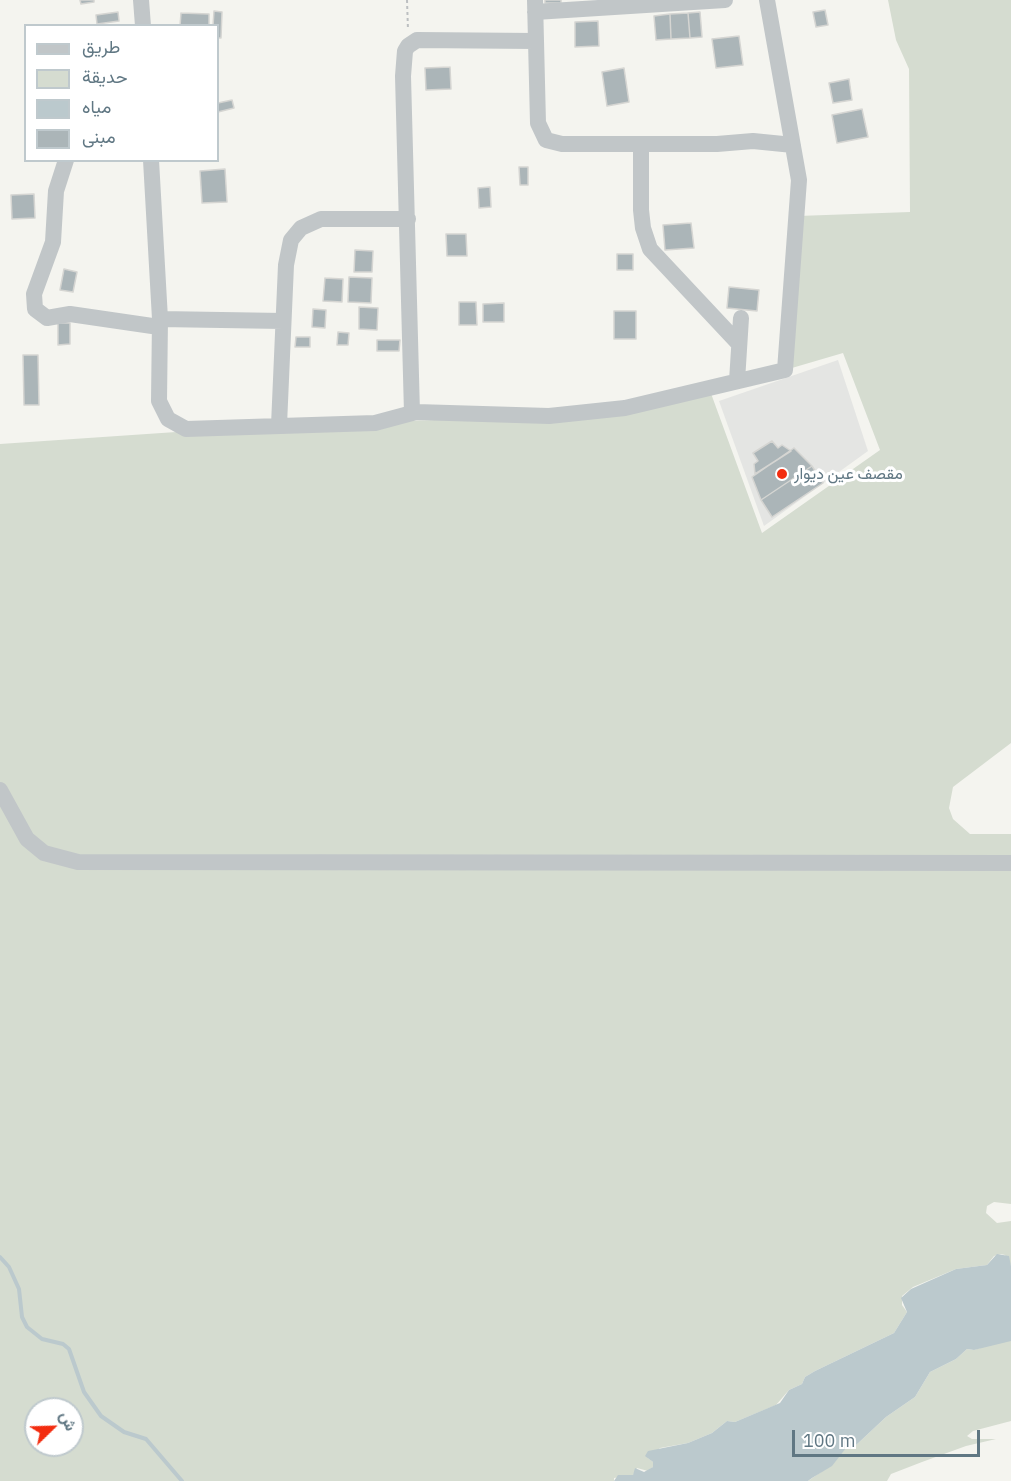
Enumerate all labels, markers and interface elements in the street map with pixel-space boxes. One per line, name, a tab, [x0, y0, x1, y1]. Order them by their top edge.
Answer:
legend	[24, 24, 219, 162]
text: طريق	[82, 35, 120, 58]
text: حديقة	[82, 65, 128, 88]
text: مياه	[82, 95, 111, 118]
text: مبنى	[82, 125, 116, 148]
place label: مقصف عين ديوار	[794, 464, 903, 484]
marker: مقصف عين ديوار	[775, 467, 789, 481]
north arrow	[24, 1397, 84, 1457]
text: ش	[56, 1408, 82, 1434]
scale bar	[795, 1418, 982, 1456]
text: 100 m	[803, 1429, 855, 1452]

